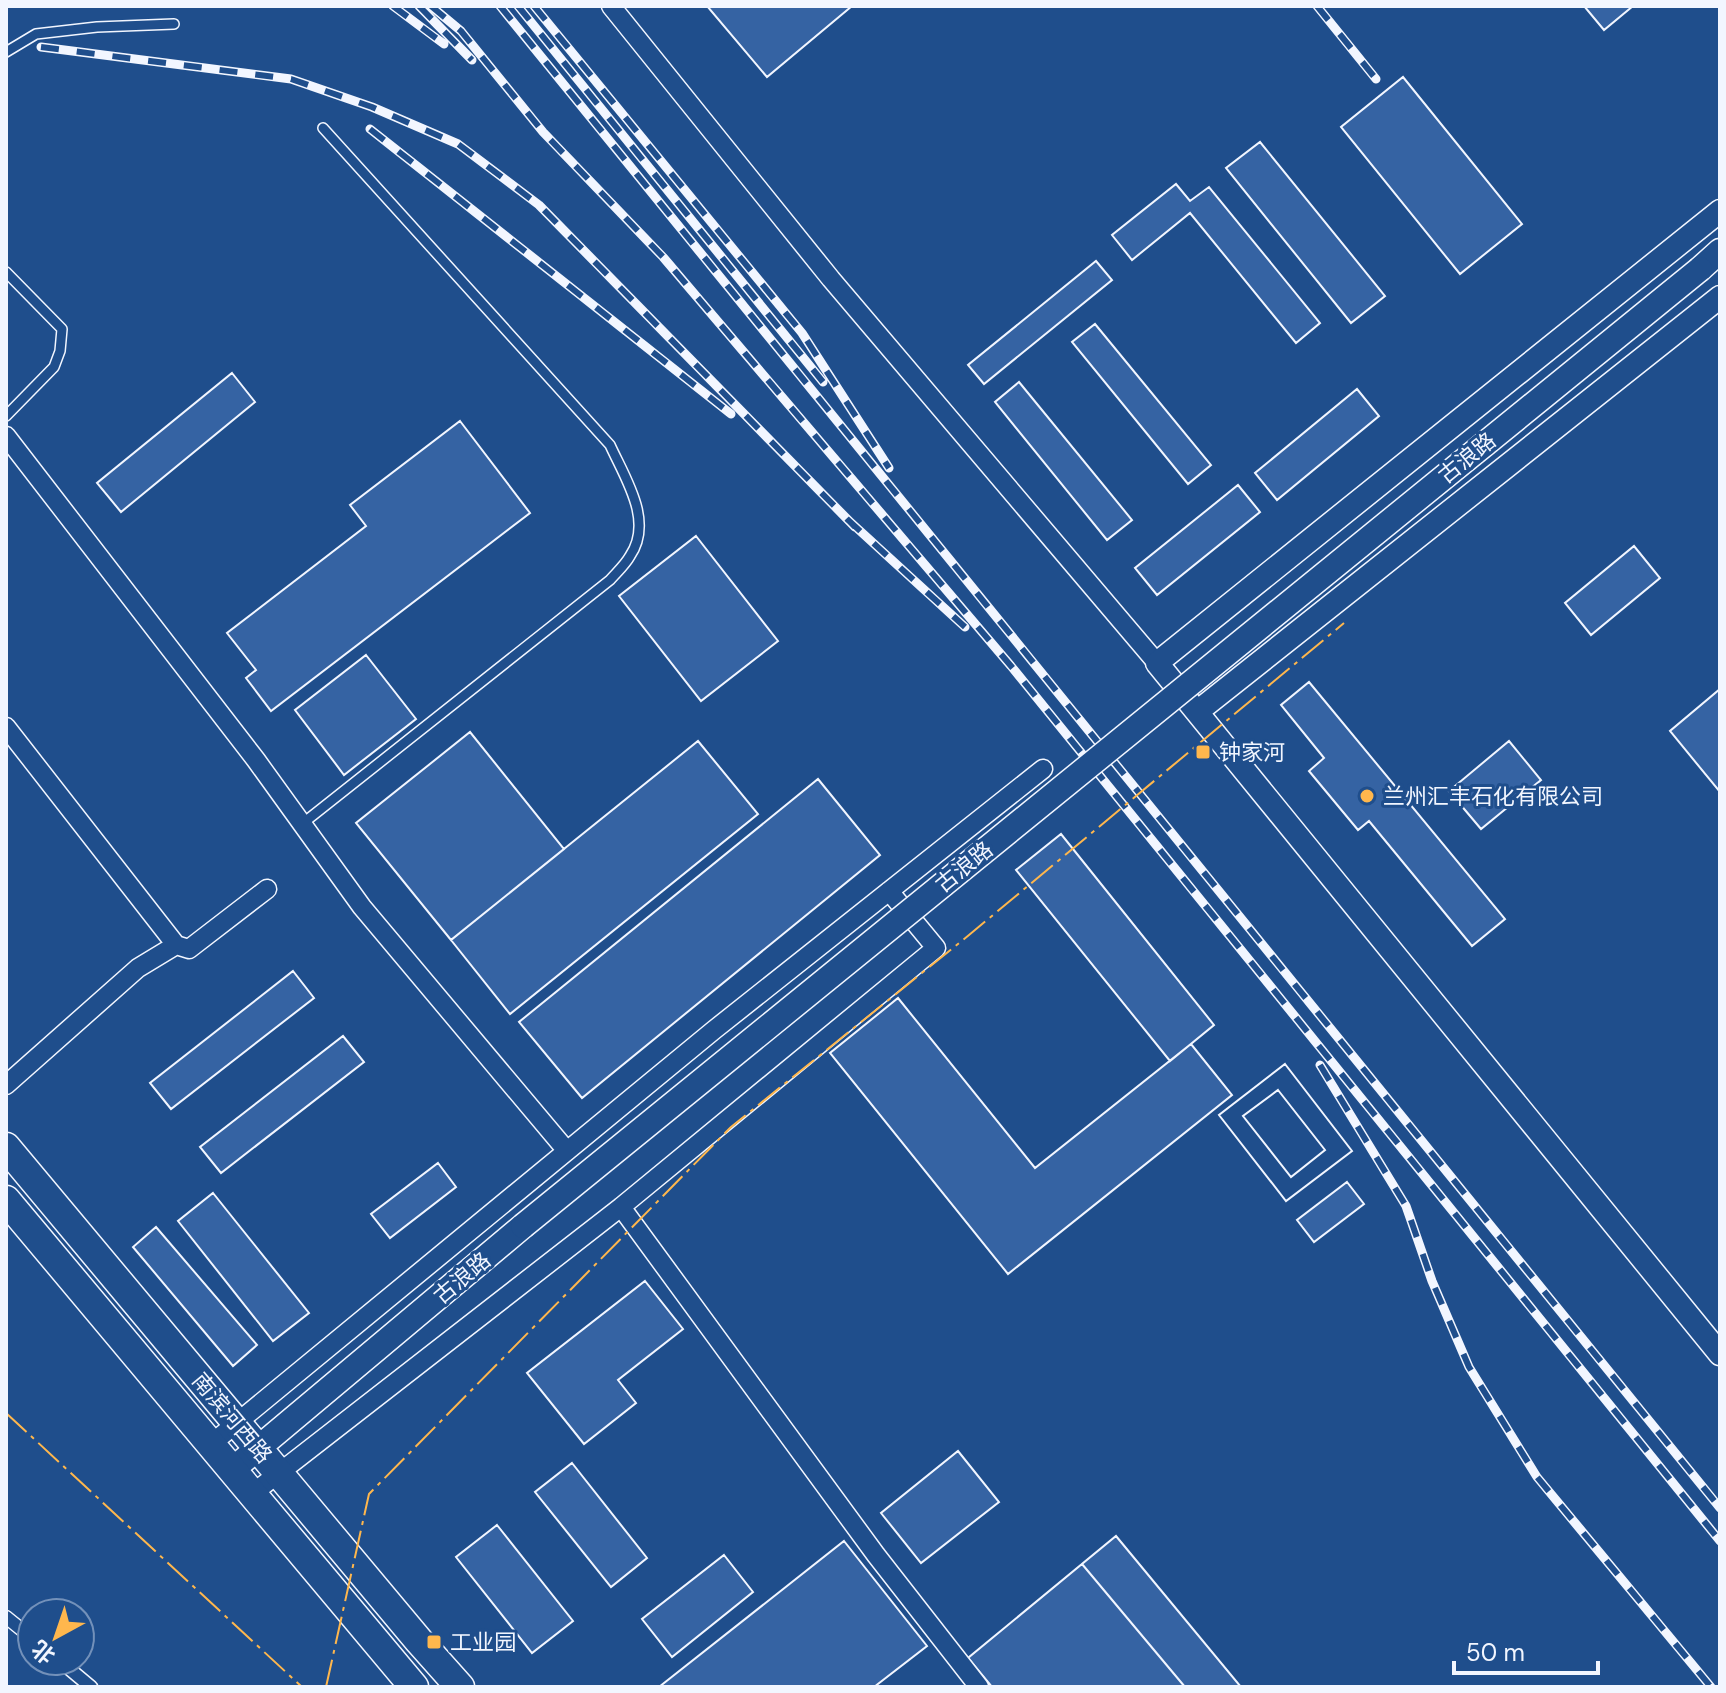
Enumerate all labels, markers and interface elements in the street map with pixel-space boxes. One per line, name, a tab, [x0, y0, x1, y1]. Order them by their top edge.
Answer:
street label: 古浪路	[1432, 426, 1502, 490]
place label: 钟家河	[1219, 738, 1285, 767]
marker: 钟家河	[1194, 743, 1212, 761]
place label: 兰州汇丰石化有限公司	[1383, 782, 1603, 811]
marker: 兰州汇丰石化有限公司	[1358, 787, 1376, 805]
street label: 古浪路	[929, 835, 999, 899]
street label: 古浪路	[427, 1246, 497, 1310]
street label: 南滨河西路	[186, 1367, 278, 1469]
north arrow	[16, 1597, 96, 1677]
scale bar	[1454, 1625, 1598, 1675]
place label: 工业园	[450, 1628, 516, 1657]
marker: 工业园	[425, 1633, 443, 1651]
text: 北	[26, 1634, 61, 1670]
text: 50 m	[1466, 1637, 1525, 1668]

